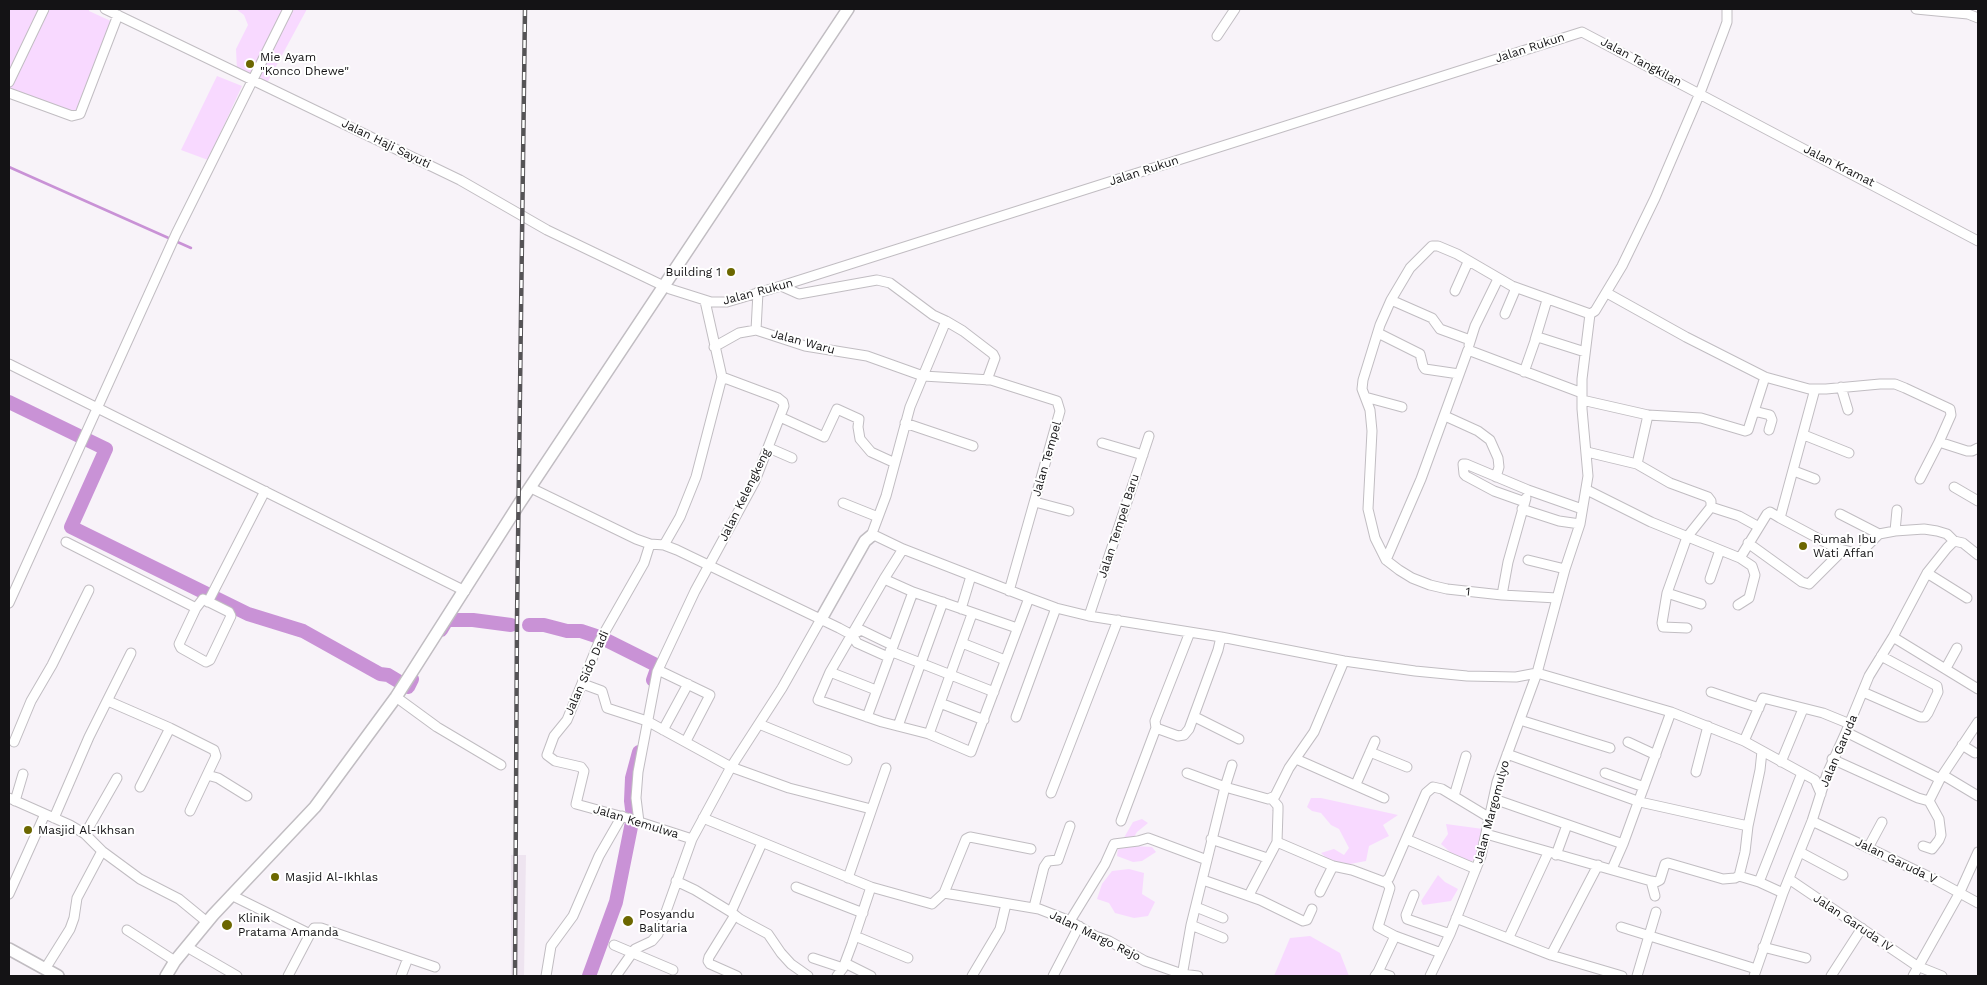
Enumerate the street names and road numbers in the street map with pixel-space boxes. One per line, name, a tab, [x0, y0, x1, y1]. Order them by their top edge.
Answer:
street label: Jalan Rukun	[1493, 30, 1567, 66]
street label: Jalan Tangkilan	[1598, 35, 1684, 89]
street label: Jalan Haji Sayuti	[339, 116, 433, 172]
street label: Jalan Kramat	[1801, 142, 1877, 190]
street label: Jalan Rukun	[1107, 153, 1181, 189]
street label: Jalan Rukun	[721, 276, 795, 308]
street label: Jalan Waru	[770, 327, 836, 357]
street label: Jalan Tempel	[1029, 420, 1065, 498]
street label: Jalan Kelengkeng	[716, 446, 774, 544]
street label: Jalan Tempel Baru	[1095, 472, 1143, 580]
street label: 1	[1465, 585, 1471, 599]
street label: Jalan Sido Dadi	[562, 628, 612, 718]
street label: Jalan Garuda	[1817, 713, 1861, 789]
street label: Jalan Margomulyo	[1471, 759, 1513, 865]
street label: Jalan Kemulwa	[592, 802, 680, 842]
street label: Jalan Garuda V	[1853, 835, 1939, 887]
street label: Jalan Garuda IV	[1810, 891, 1896, 955]
street label: Jalan Margo Rejo	[1047, 908, 1143, 964]

